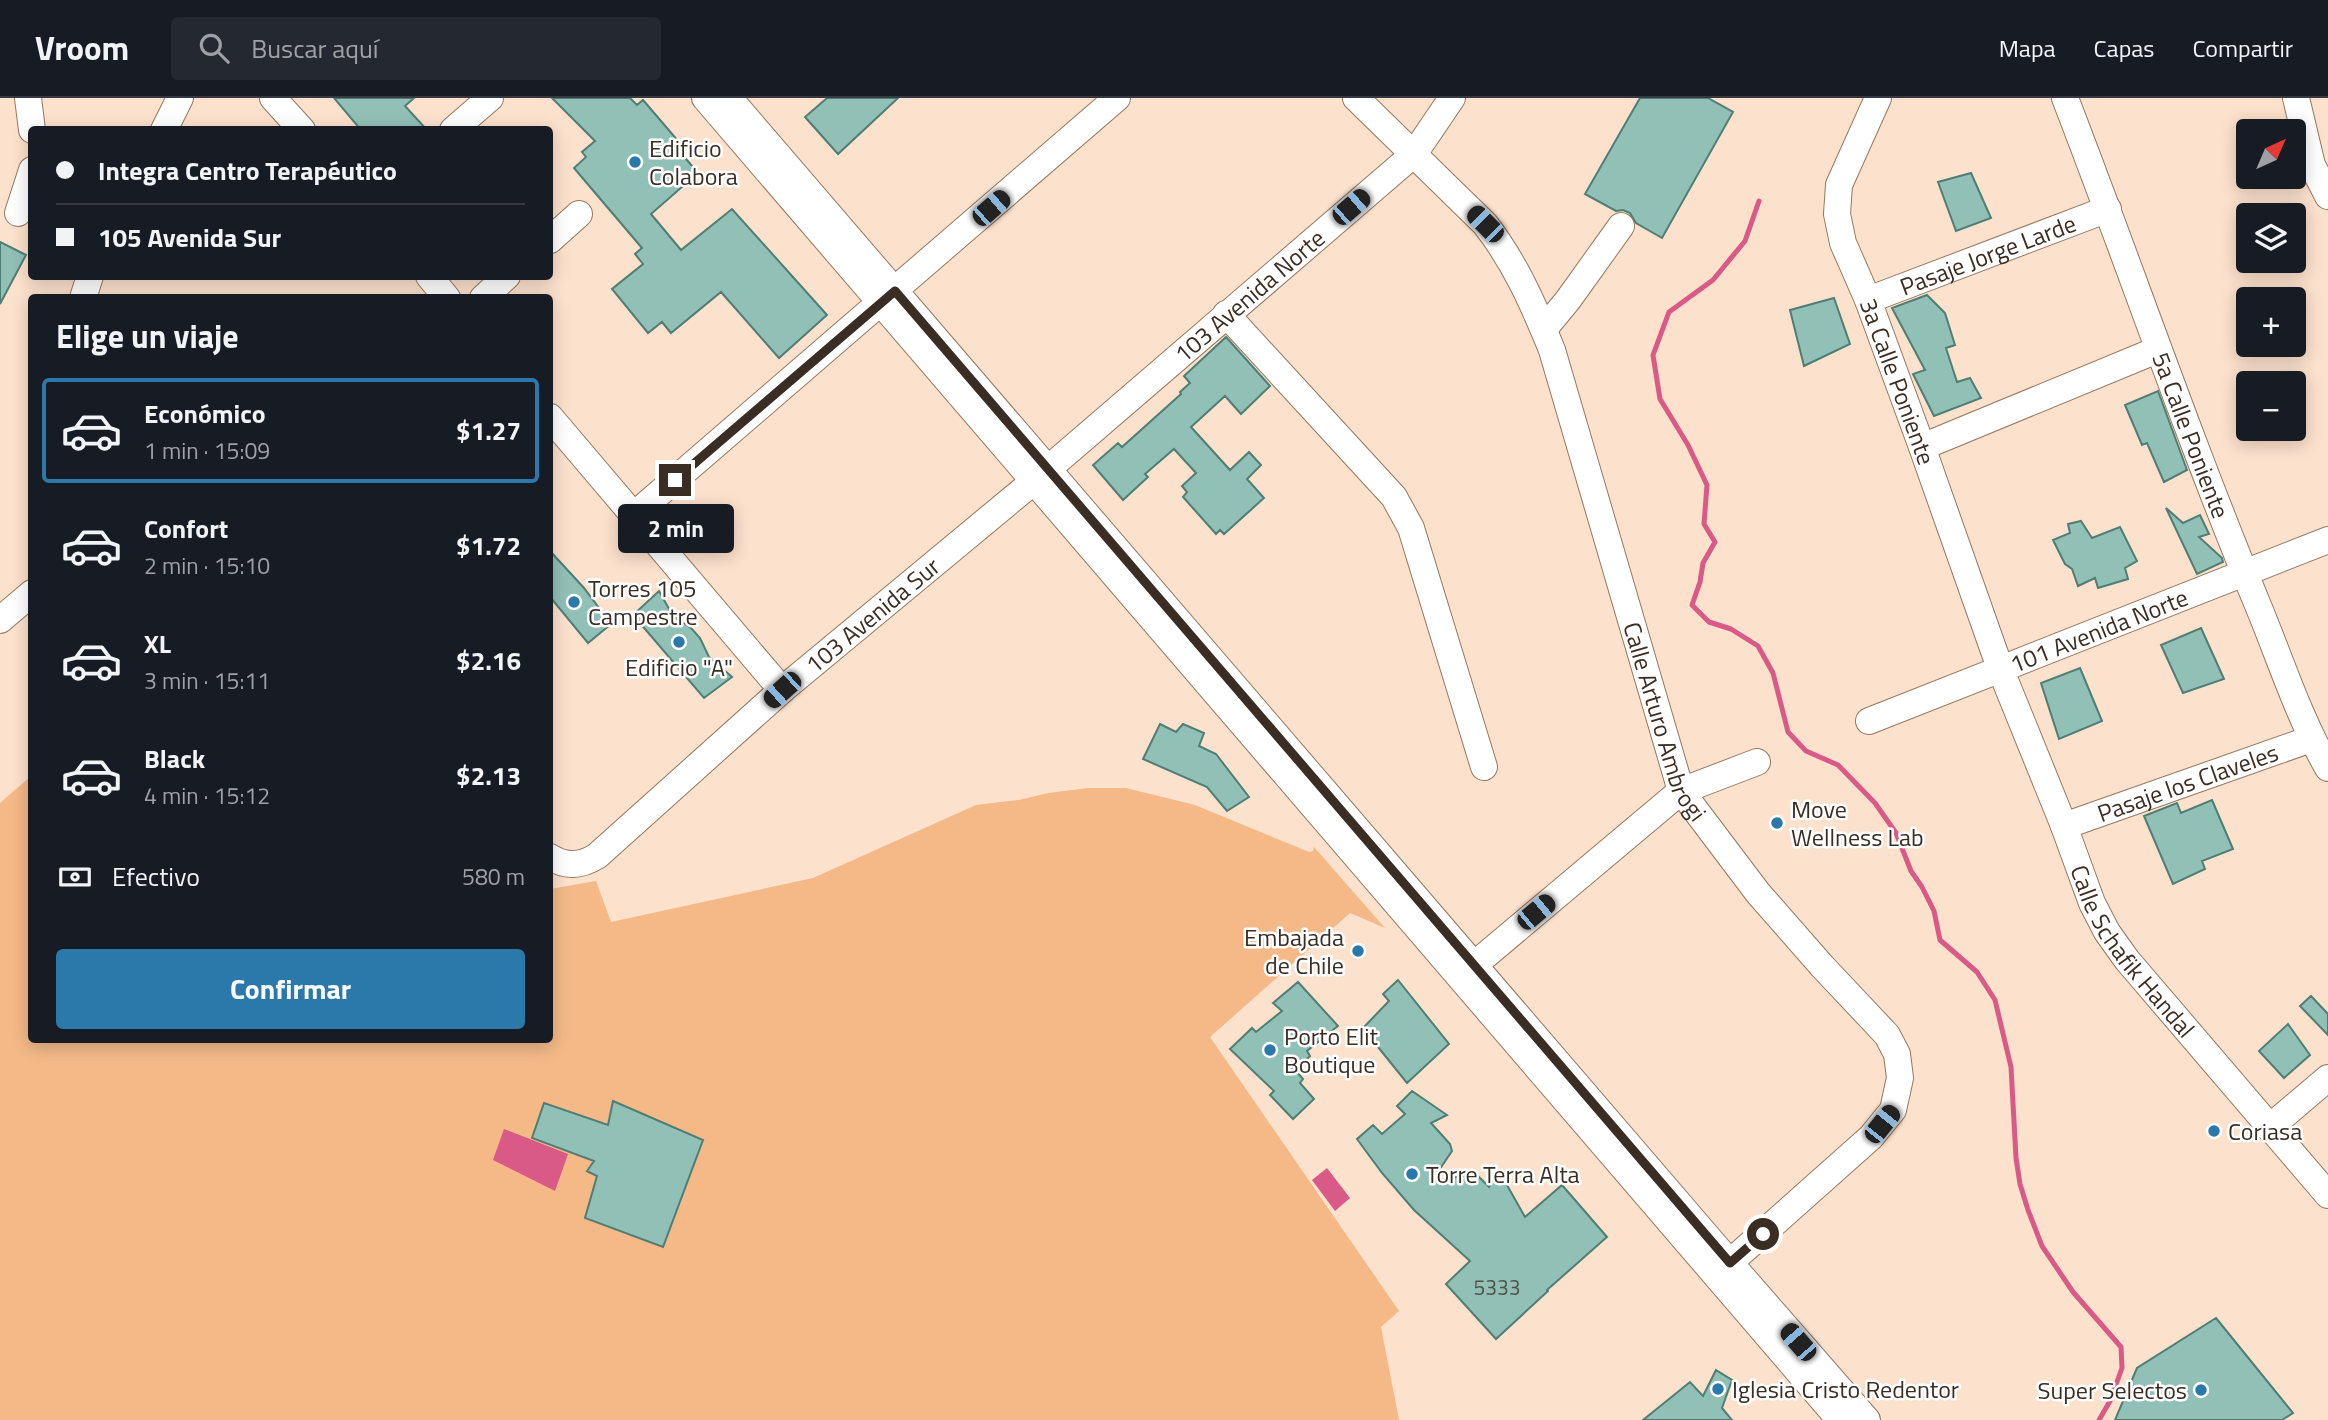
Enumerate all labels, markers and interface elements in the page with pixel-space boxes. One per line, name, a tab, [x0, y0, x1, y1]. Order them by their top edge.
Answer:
search box	[171, 17, 661, 80]
text: Vroom	[35, 23, 129, 73]
icon: search	[195, 29, 233, 67]
text: Buscar aquí	[251, 29, 378, 68]
text: Mapa	[1999, 30, 2056, 66]
text: Capas	[2094, 30, 2154, 66]
text: Compartir	[2192, 30, 2293, 66]
north arrow	[2236, 119, 2306, 189]
map controls	[2236, 119, 2306, 441]
place label: Edificio Colabora	[649, 130, 738, 194]
text: Integra Centro Terapéutico	[98, 151, 397, 190]
marker: Edificio Colabora	[627, 154, 643, 170]
car	[1329, 185, 1374, 229]
car	[969, 186, 1014, 230]
car	[1463, 202, 1508, 246]
button: layers	[2236, 203, 2306, 273]
street label: Pasaje Jorge Larde	[1894, 205, 2081, 304]
text: 105 Avenida Sur	[98, 218, 281, 257]
street label: 103 Avenida Norte	[1166, 220, 1333, 371]
button: +	[2236, 287, 2306, 357]
street label: 3a Calle Poniente	[1851, 293, 1945, 470]
text: Elige un viaje	[56, 312, 239, 360]
street label: 5a Calle Poniente	[2143, 347, 2239, 523]
button: −	[2236, 371, 2306, 441]
text: Económico	[144, 394, 266, 433]
icon: car	[60, 399, 123, 462]
text: $1.27	[456, 411, 521, 450]
text: 1 min · 15:09	[144, 433, 270, 468]
route end	[659, 464, 691, 496]
callout: 2 min	[617, 504, 733, 554]
text: Confort	[144, 509, 228, 548]
text: 2 min	[648, 511, 704, 546]
icon: car	[60, 514, 123, 577]
text: $1.72	[456, 526, 521, 565]
text: 2 min · 15:10	[144, 548, 270, 583]
street label: 103 Avenida Sur	[797, 548, 947, 682]
place label: Torres 105 Campestre	[588, 570, 698, 634]
street label: 101 Avenida Norte	[2004, 579, 2193, 682]
marker: Torres 105 Campestre	[566, 594, 582, 610]
street label: Calle Arturo Ambrogi	[1614, 618, 1716, 829]
text: XL	[144, 624, 171, 663]
icon: car	[60, 629, 123, 692]
marker: Edificio "A"	[671, 634, 687, 650]
text: $2.16	[456, 641, 521, 680]
place label: Edificio "A"	[625, 649, 733, 685]
text: 3 min · 15:11	[144, 663, 270, 698]
car	[760, 668, 805, 712]
street label: Pasaje los Claveles	[2092, 734, 2283, 831]
text: Black	[144, 739, 205, 778]
icon: car	[60, 744, 123, 807]
text: $2.13	[456, 756, 521, 795]
text: 4 min · 15:12	[144, 778, 270, 813]
place label: Move Wellness Lab	[1791, 791, 1924, 855]
marker: Move Wellness Lab	[1769, 815, 1785, 831]
text: Efectivo	[112, 857, 200, 896]
icon: cash	[56, 858, 94, 896]
text: 580 m	[462, 859, 525, 894]
street label: Calle Schafik Handal	[2062, 860, 2204, 1045]
car	[1514, 890, 1559, 934]
place label: Embajada de Chile	[1244, 919, 1344, 983]
marker: Embajada de Chile	[1350, 943, 1366, 959]
button: Confirmar	[56, 949, 525, 1029]
place label: Porto Elit Boutique	[1284, 1018, 1379, 1082]
marker: Porto Elit Boutique	[1262, 1042, 1278, 1058]
car	[1861, 1101, 1904, 1147]
place label: Coriasa	[2228, 1113, 2302, 1149]
marker: Coriasa	[2206, 1123, 2222, 1139]
place label: Torre Terra Alta	[1426, 1156, 1580, 1192]
marker: Torre Terra Alta	[1404, 1166, 1420, 1182]
route start	[1747, 1218, 1779, 1250]
house number: 5333	[1473, 1271, 1521, 1303]
car	[1777, 1319, 1820, 1365]
place label: Iglesia Cristo Redentor	[1732, 1371, 1959, 1407]
place label: Super Selectos	[2037, 1372, 2187, 1408]
marker: Iglesia Cristo Redentor	[1710, 1381, 1726, 1397]
marker: Super Selectos	[2193, 1382, 2209, 1398]

